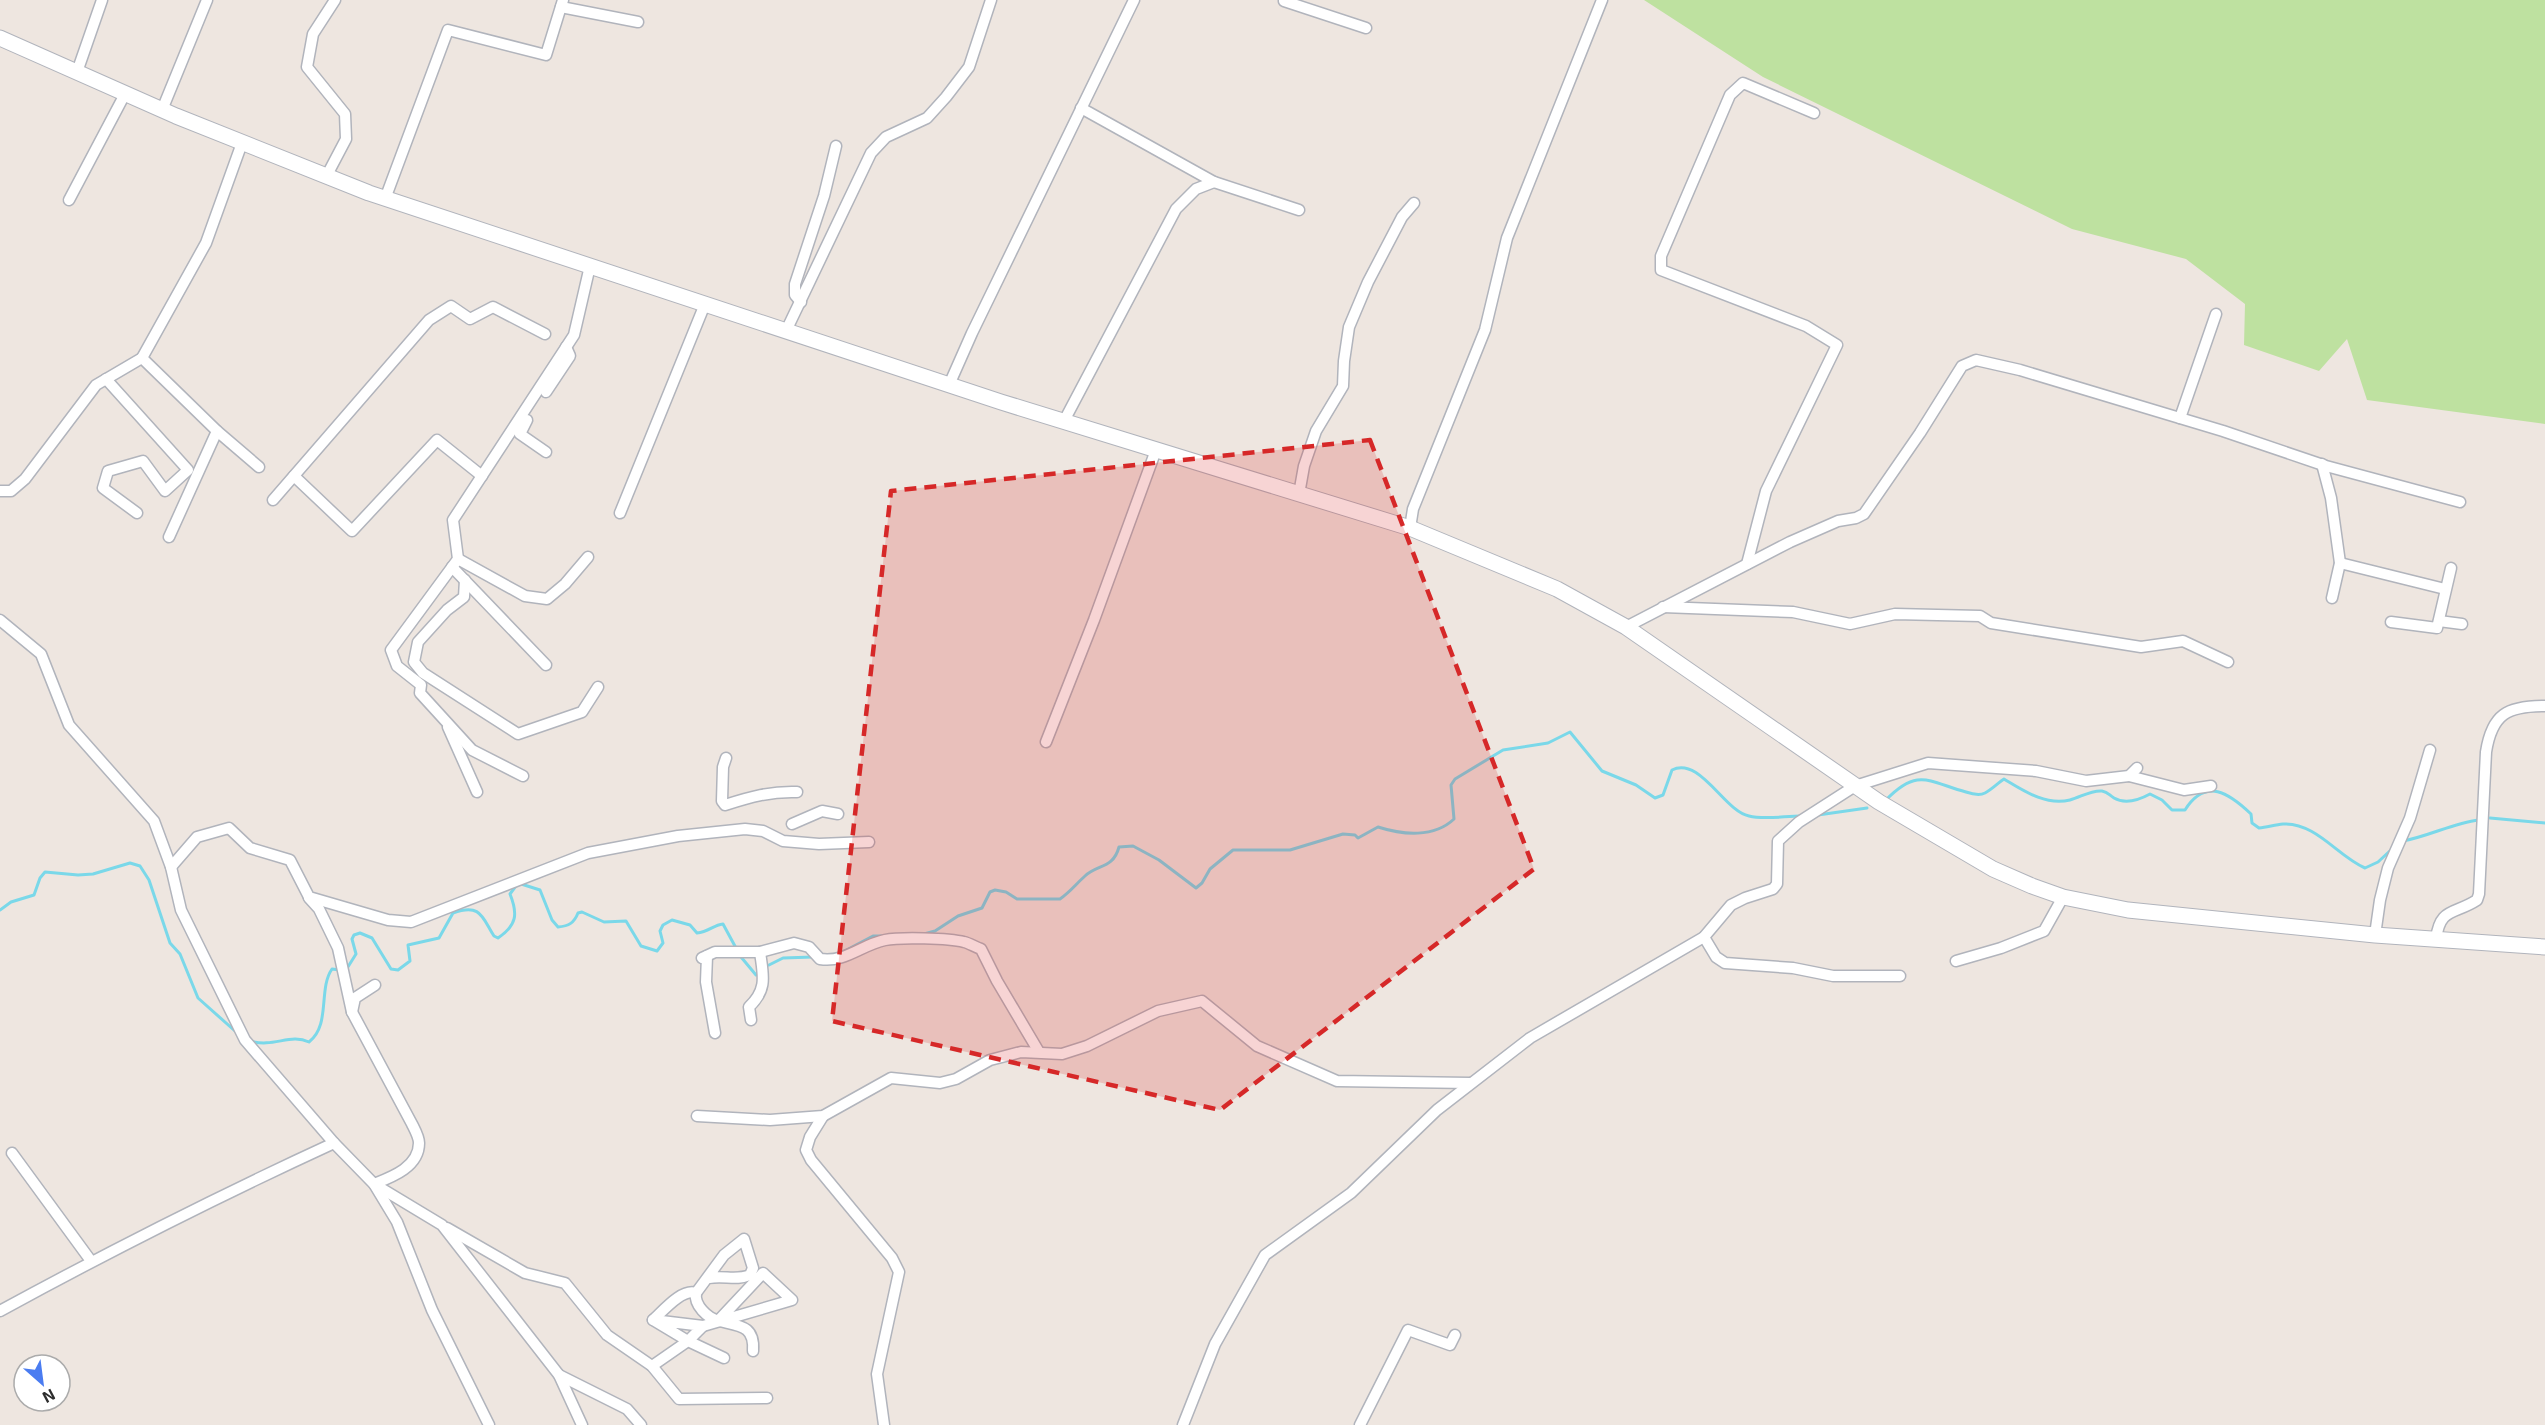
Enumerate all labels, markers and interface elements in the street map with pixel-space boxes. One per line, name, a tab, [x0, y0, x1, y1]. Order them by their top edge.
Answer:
north arrow	[12, 1353, 72, 1413]
text: N	[40, 1386, 59, 1408]

